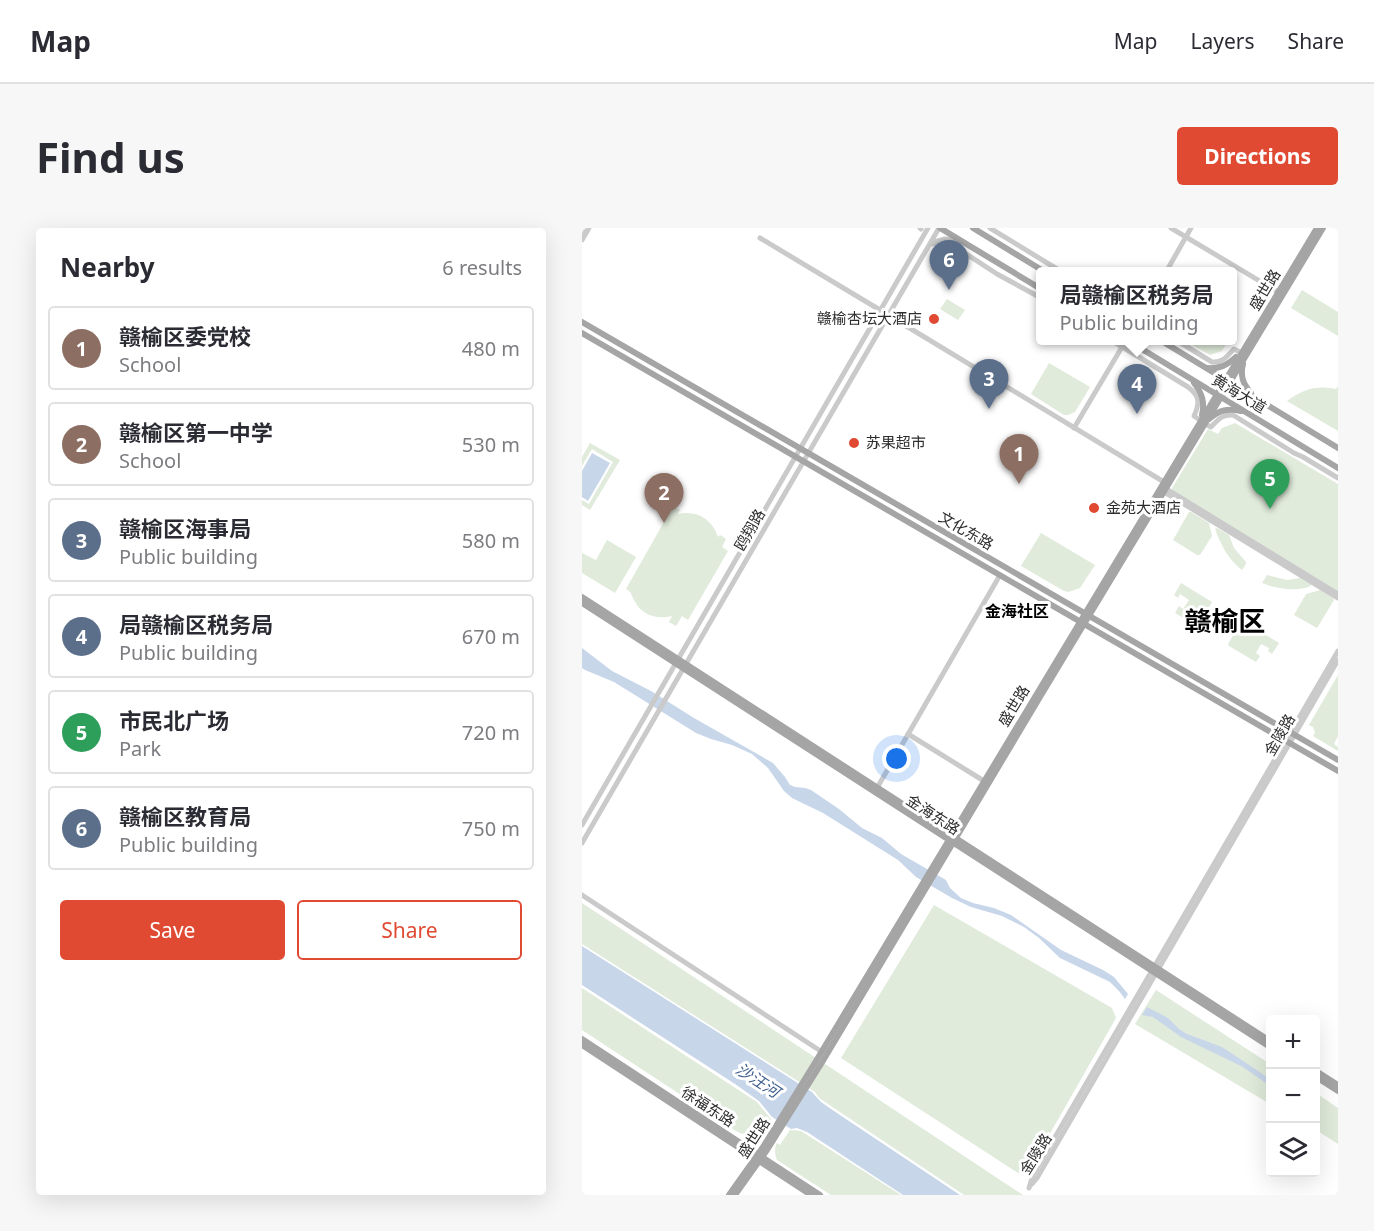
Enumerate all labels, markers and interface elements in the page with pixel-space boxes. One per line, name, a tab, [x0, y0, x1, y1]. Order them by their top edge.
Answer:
text: Map	[30, 22, 91, 60]
text: Map	[1114, 27, 1158, 55]
text: Layers	[1191, 27, 1255, 55]
text: Share	[1288, 27, 1344, 55]
button: Directions	[1177, 127, 1338, 185]
text: Find us	[36, 128, 185, 185]
pin: 6	[930, 241, 968, 290]
text: Nearby	[60, 249, 155, 285]
text: 6 results	[442, 254, 522, 281]
street label: 盛世路	[1244, 265, 1284, 314]
popup	[1036, 267, 1237, 345]
text: 局赣榆区税务局	[1059, 279, 1214, 309]
place label: 赣榆杏坛大酒店	[817, 308, 922, 328]
text: Public building	[1059, 309, 1198, 336]
marker: 赣榆杏坛大酒店	[927, 312, 941, 326]
text: 赣榆区委党校	[119, 321, 251, 351]
text: 1	[76, 335, 87, 362]
text: 480 m	[462, 335, 520, 362]
text: School	[119, 351, 181, 378]
pin: 3	[970, 360, 1008, 409]
pin: 4	[1118, 364, 1156, 414]
street label: 黄海大道	[1209, 369, 1270, 417]
text: 赣榆区第一中学	[119, 417, 273, 447]
text: 2	[76, 431, 87, 458]
text: 530 m	[462, 431, 520, 458]
place label: 苏果超市	[866, 432, 926, 452]
pin: 1	[1000, 434, 1038, 484]
marker: 苏果超市	[847, 436, 861, 450]
text: School	[119, 447, 181, 474]
pin: 5	[1250, 460, 1290, 509]
pin: 2	[644, 474, 683, 523]
place label: 金苑大酒店	[1106, 497, 1181, 517]
marker: 金苑大酒店	[1087, 501, 1101, 515]
street label: 鸥翔路	[729, 505, 769, 554]
street label: 文化东路	[936, 506, 997, 554]
text: 赣榆区海事局	[119, 513, 251, 543]
text: 3	[76, 527, 87, 554]
text: 580 m	[462, 527, 520, 554]
text: Public building	[119, 543, 258, 570]
district label: 金海社区	[985, 600, 1049, 622]
district label: 赣榆区	[1185, 602, 1266, 639]
text: 局赣榆区税务局	[119, 609, 273, 639]
text: 4	[76, 623, 87, 650]
text: 670 m	[462, 623, 520, 650]
text: Public building	[119, 639, 258, 666]
street label: 盛世路	[993, 681, 1033, 730]
text: 市民北广场	[119, 705, 229, 735]
street label: 金陵路	[1259, 710, 1299, 759]
text: 5	[76, 719, 87, 746]
text: 720 m	[462, 719, 520, 746]
text: Park	[119, 735, 161, 762]
your location	[882, 744, 911, 773]
street label: 金海东路	[903, 789, 964, 839]
text: 赣榆区教育局	[119, 801, 251, 831]
text: 6	[76, 815, 87, 842]
text: 750 m	[462, 815, 520, 842]
text: Public building	[119, 831, 258, 858]
button: Save	[60, 900, 285, 960]
button: Share	[297, 900, 522, 960]
map controls	[1266, 1015, 1320, 1177]
button: +	[1266, 1015, 1320, 1069]
water label: 沙汪河	[732, 1058, 787, 1104]
button: −	[1266, 1069, 1320, 1123]
street label: 徐福东路	[678, 1081, 739, 1131]
street label: 盛世路	[733, 1113, 774, 1162]
button: layers	[1266, 1123, 1320, 1177]
street label: 金陵路	[1015, 1129, 1056, 1178]

